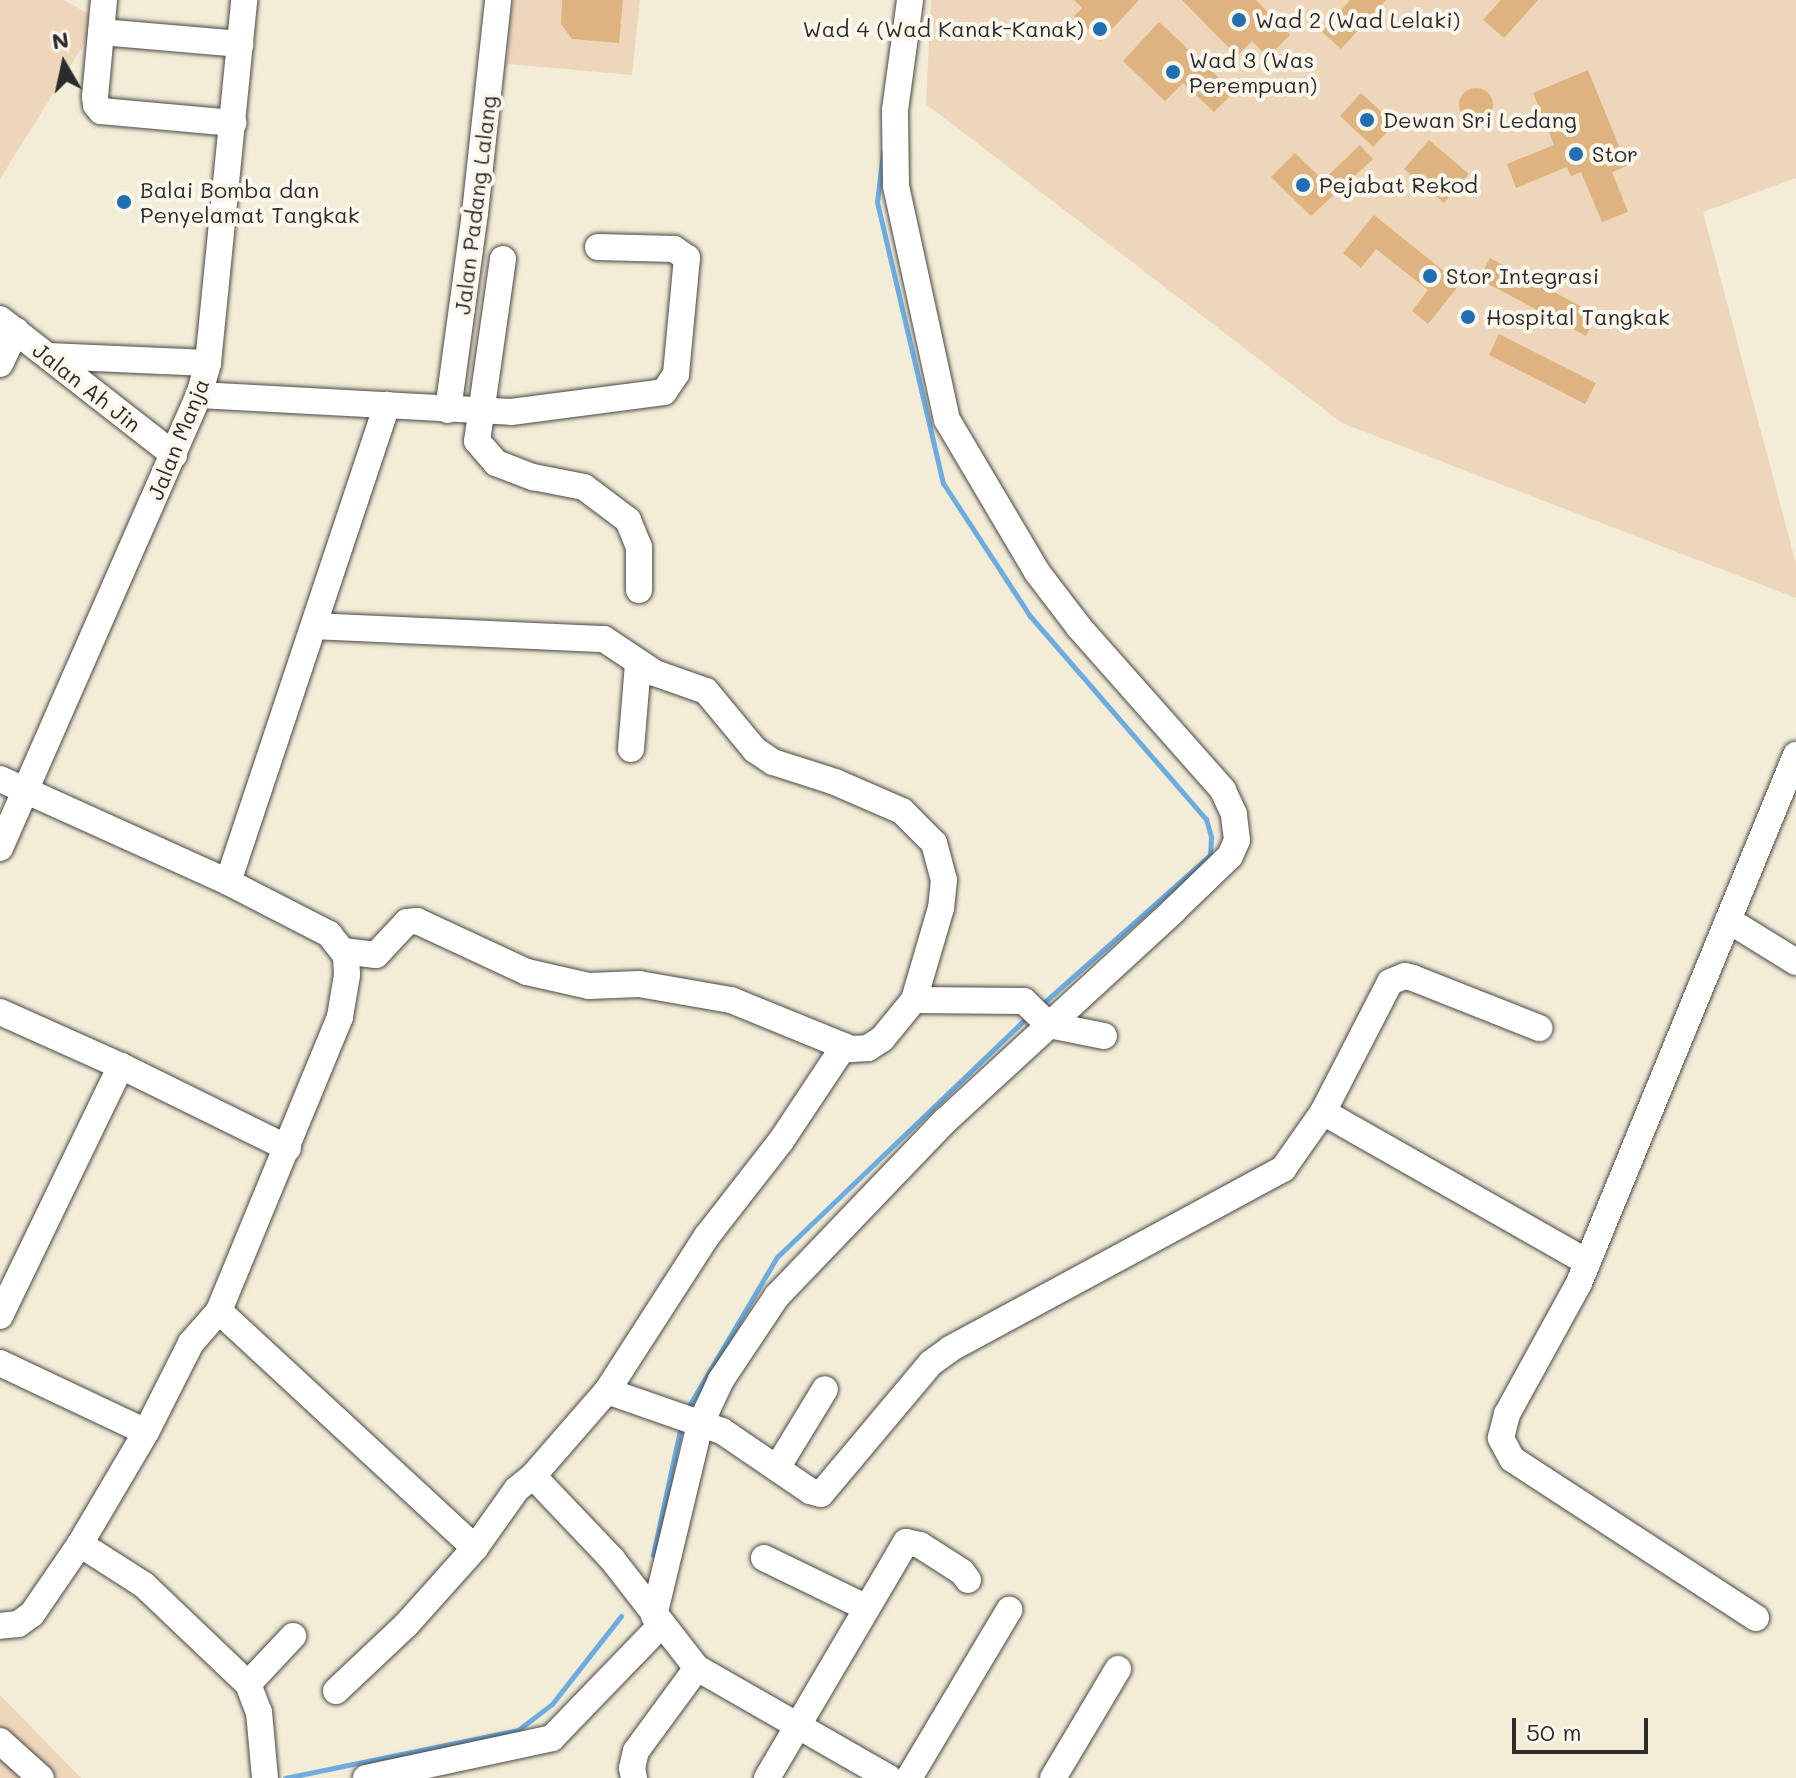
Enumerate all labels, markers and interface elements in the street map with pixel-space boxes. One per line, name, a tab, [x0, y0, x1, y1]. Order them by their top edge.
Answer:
place label: Wad 2 (Wad Lelaki)	[1255, 7, 1460, 33]
marker: Wad 2 (Wad Lelaki)	[1230, 11, 1248, 29]
place label: Wad 4 (Wad Kanak-Kanak)	[803, 16, 1084, 42]
marker: Wad 4 (Wad Kanak-Kanak)	[1091, 20, 1109, 38]
north arrow	[24, 24, 104, 104]
text: N	[50, 24, 71, 55]
place label: Wad 3 (Was Perempuan)	[1189, 46, 1317, 98]
marker: Wad 3 (Was Perempuan)	[1164, 63, 1182, 81]
street label: Jalan Padang Lalang	[448, 94, 502, 316]
place label: Dewan Sri Ledang	[1383, 107, 1577, 133]
marker: Dewan Sri Ledang	[1358, 111, 1376, 129]
place label: Stor	[1592, 141, 1638, 167]
marker: Stor	[1567, 145, 1585, 163]
place label: Pejabat Rekod	[1319, 172, 1478, 198]
place label: Balai Bomba dan Penyelamat Tangkak	[140, 176, 360, 228]
marker: Pejabat Rekod	[1294, 176, 1312, 194]
marker: Balai Bomba dan Penyelamat Tangkak	[115, 193, 133, 211]
place label: Stor Integrasi	[1446, 263, 1599, 289]
marker: Stor Integrasi	[1421, 267, 1439, 285]
place label: Hospital Tangkak	[1486, 304, 1670, 330]
marker: Hospital Tangkak	[1457, 306, 1479, 328]
street label: Jalan Ah Jin	[28, 337, 146, 437]
street label: Jalan Manja	[142, 374, 214, 504]
scale bar	[1516, 1702, 1652, 1752]
text: 50 m	[1526, 1716, 1582, 1747]

